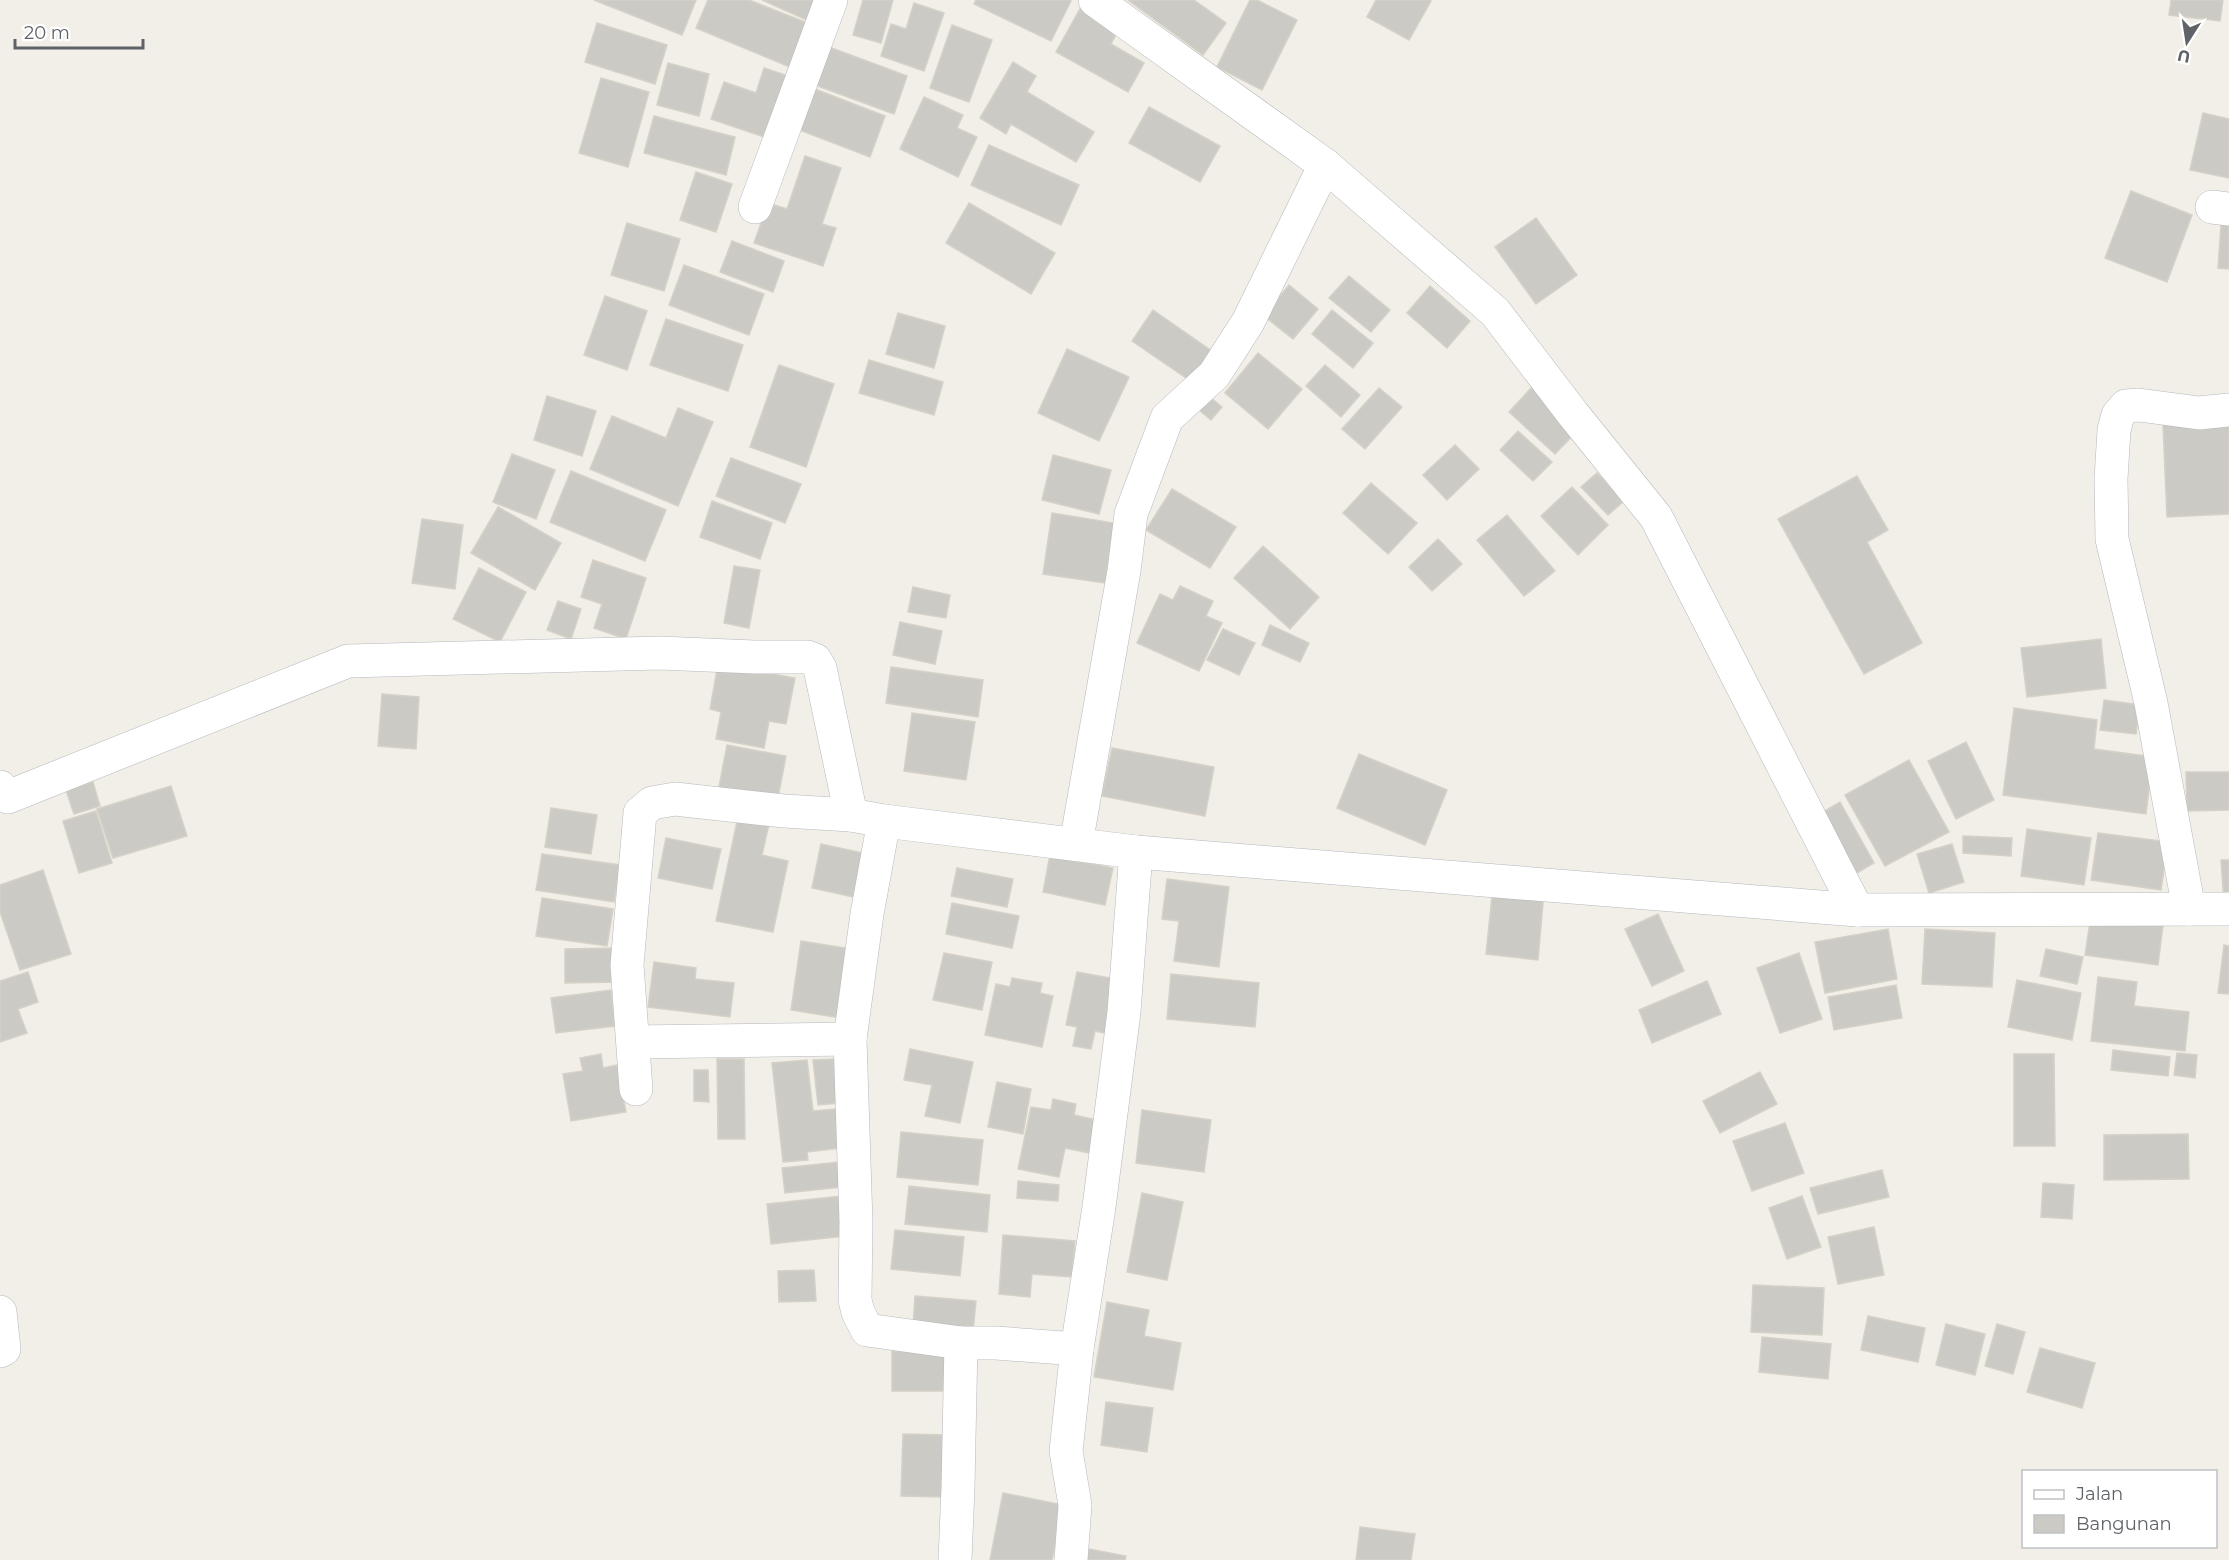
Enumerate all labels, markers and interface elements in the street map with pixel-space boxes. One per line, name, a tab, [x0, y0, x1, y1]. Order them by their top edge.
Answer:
scale bar	[15, 12, 142, 50]
north arrow	[2157, 12, 2217, 72]
text: 20 m	[24, 22, 70, 44]
text: U	[2176, 46, 2192, 67]
legend	[2022, 1470, 2217, 1548]
text: Jalan	[2075, 1483, 2123, 1505]
text: Bangunan	[2076, 1513, 2172, 1535]

